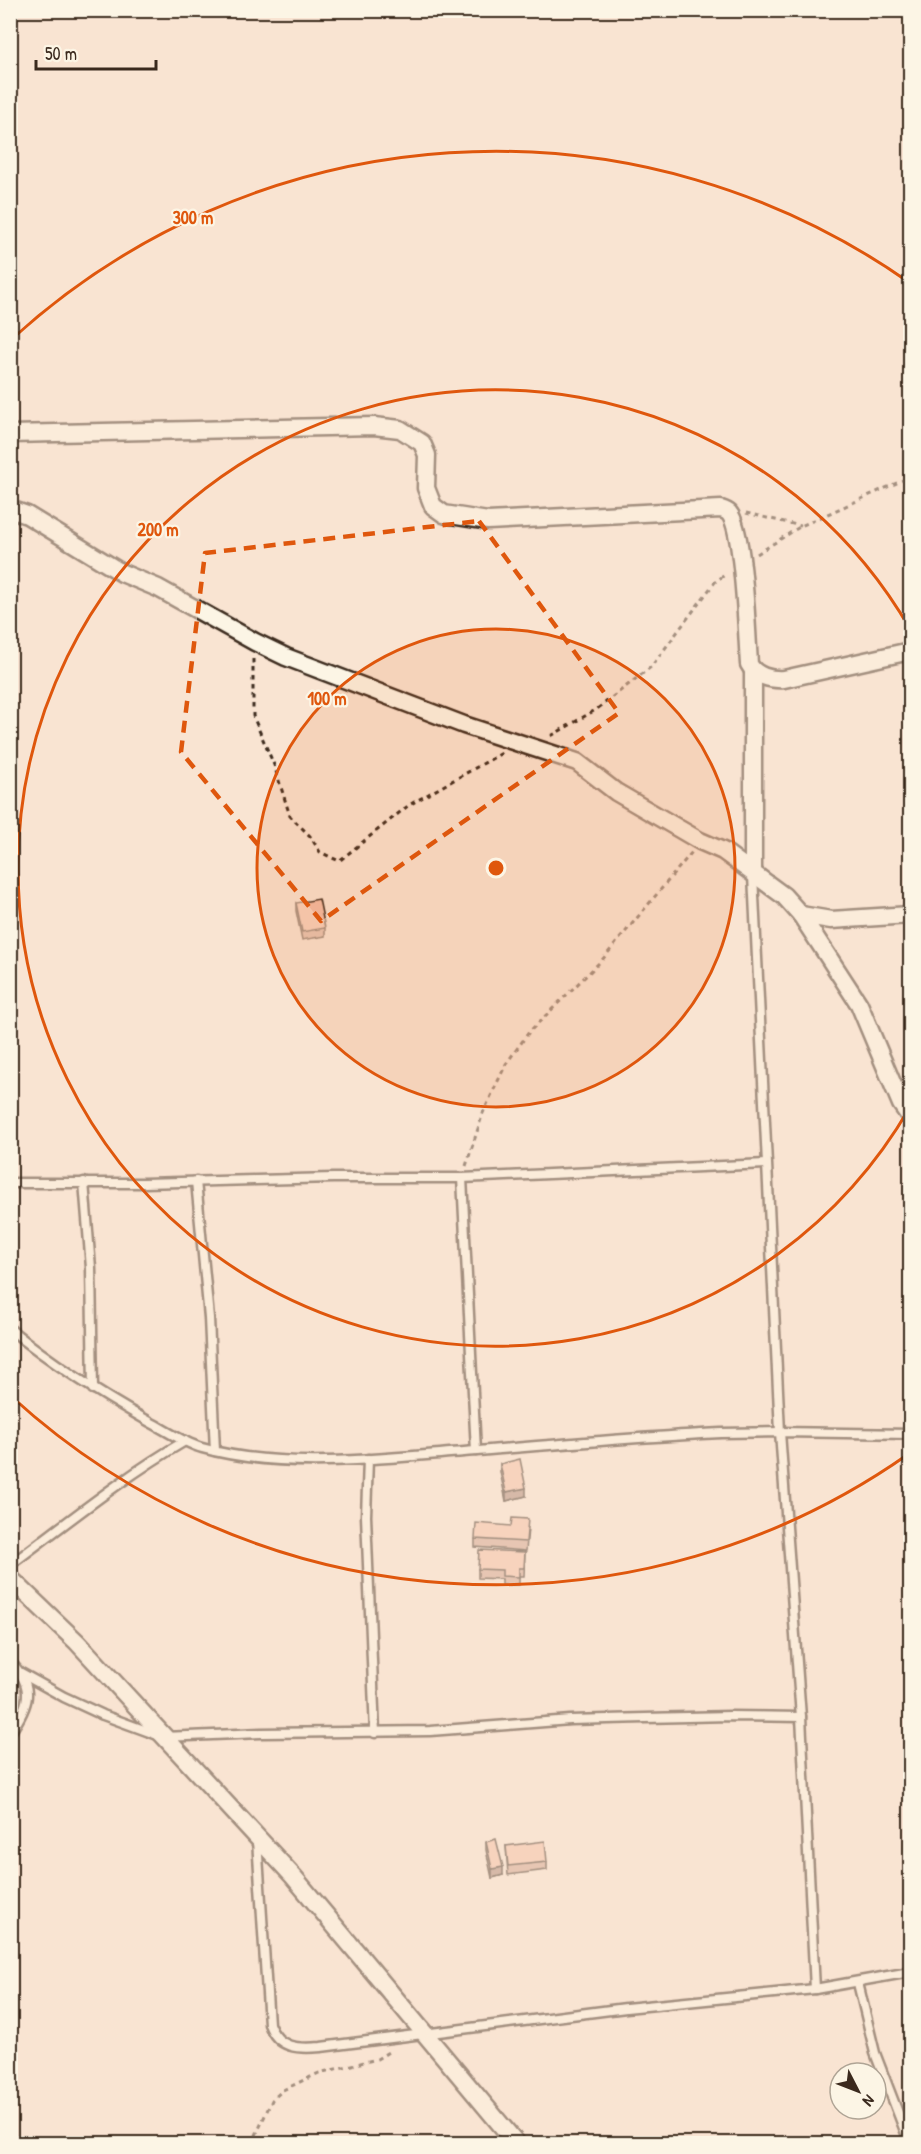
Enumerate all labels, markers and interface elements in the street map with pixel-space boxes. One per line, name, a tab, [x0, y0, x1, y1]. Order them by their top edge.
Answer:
scale bar	[36, 33, 156, 71]
text: 50 m	[45, 41, 77, 66]
text: 300 m	[173, 205, 213, 230]
text: 200 m	[138, 517, 178, 542]
text: 100 m	[307, 686, 347, 711]
centre of rings	[486, 858, 506, 878]
north arrow	[828, 2061, 888, 2121]
text: N	[858, 2091, 880, 2112]

